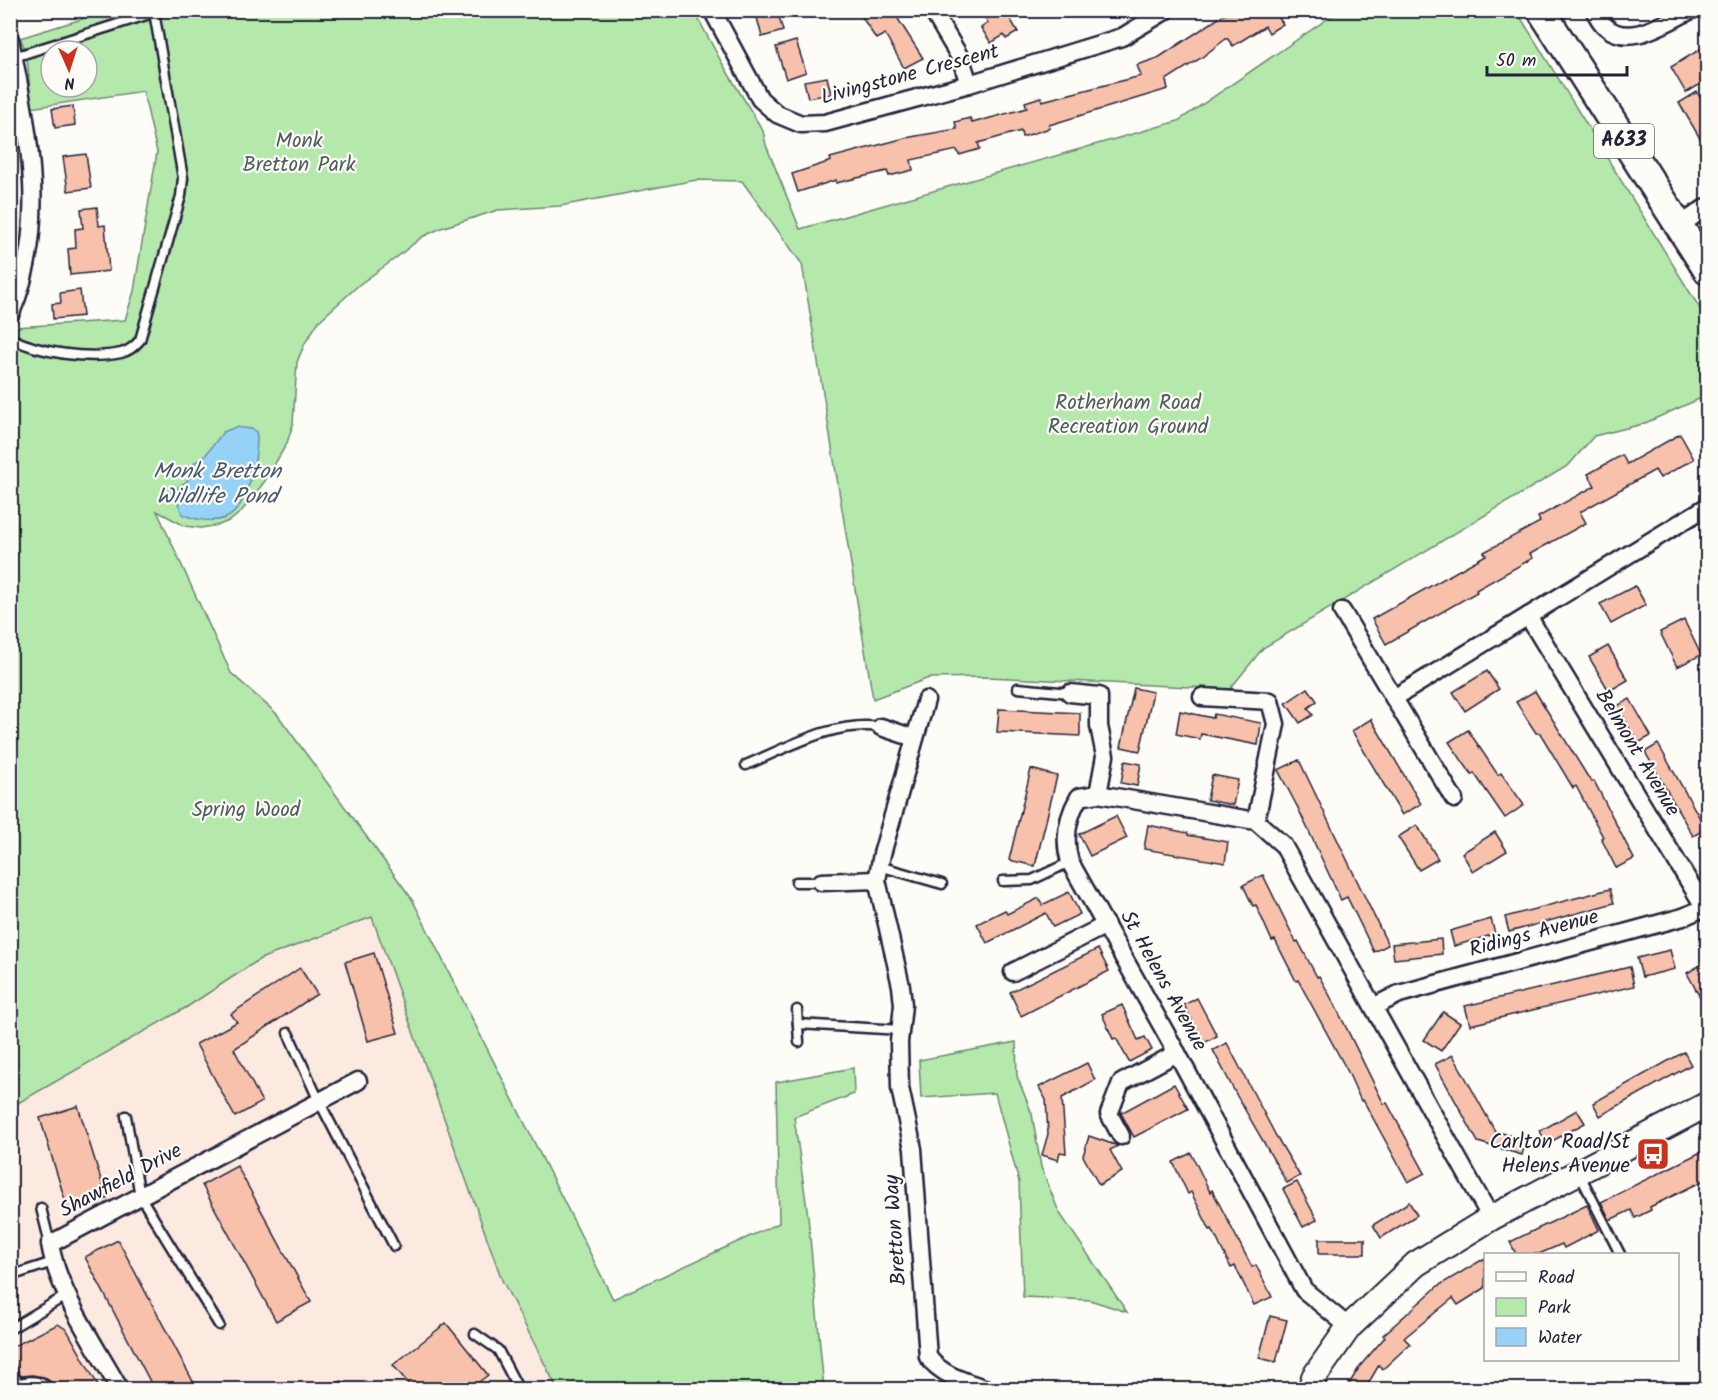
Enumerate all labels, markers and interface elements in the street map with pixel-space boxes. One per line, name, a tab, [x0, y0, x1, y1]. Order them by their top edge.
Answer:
street label: Livingstone Crescent	[817, 35, 1004, 115]
north arrow	[39, 39, 99, 99]
scale bar	[1487, 39, 1626, 77]
text: 50 m	[1496, 47, 1536, 76]
text: N	[64, 70, 75, 95]
road number: A633	[1594, 124, 1654, 158]
park label: Monk Bretton Park	[242, 125, 356, 182]
park label: Rotherham Road Recreation Ground	[1048, 387, 1209, 444]
water label: Monk Bretton Wildlife Pond	[153, 455, 283, 515]
street label: Belmont Avenue	[1586, 683, 1688, 824]
park label: Spring Wood	[192, 794, 301, 827]
street label: Ridings Avenue	[1465, 901, 1603, 967]
street label: St Helens Avenue	[1111, 905, 1216, 1058]
place label: Carlton Road/St Helens Avenue	[1489, 1126, 1631, 1183]
street label: Shawfield Drive	[54, 1135, 189, 1227]
bus stop icon: Carlton Road/St Helens Avenue	[1635, 1136, 1671, 1172]
street label: Bretton Way	[876, 1173, 916, 1287]
legend	[1484, 1253, 1679, 1361]
text: Road	[1538, 1264, 1575, 1293]
text: Park	[1538, 1294, 1571, 1323]
text: Water	[1538, 1324, 1583, 1353]

